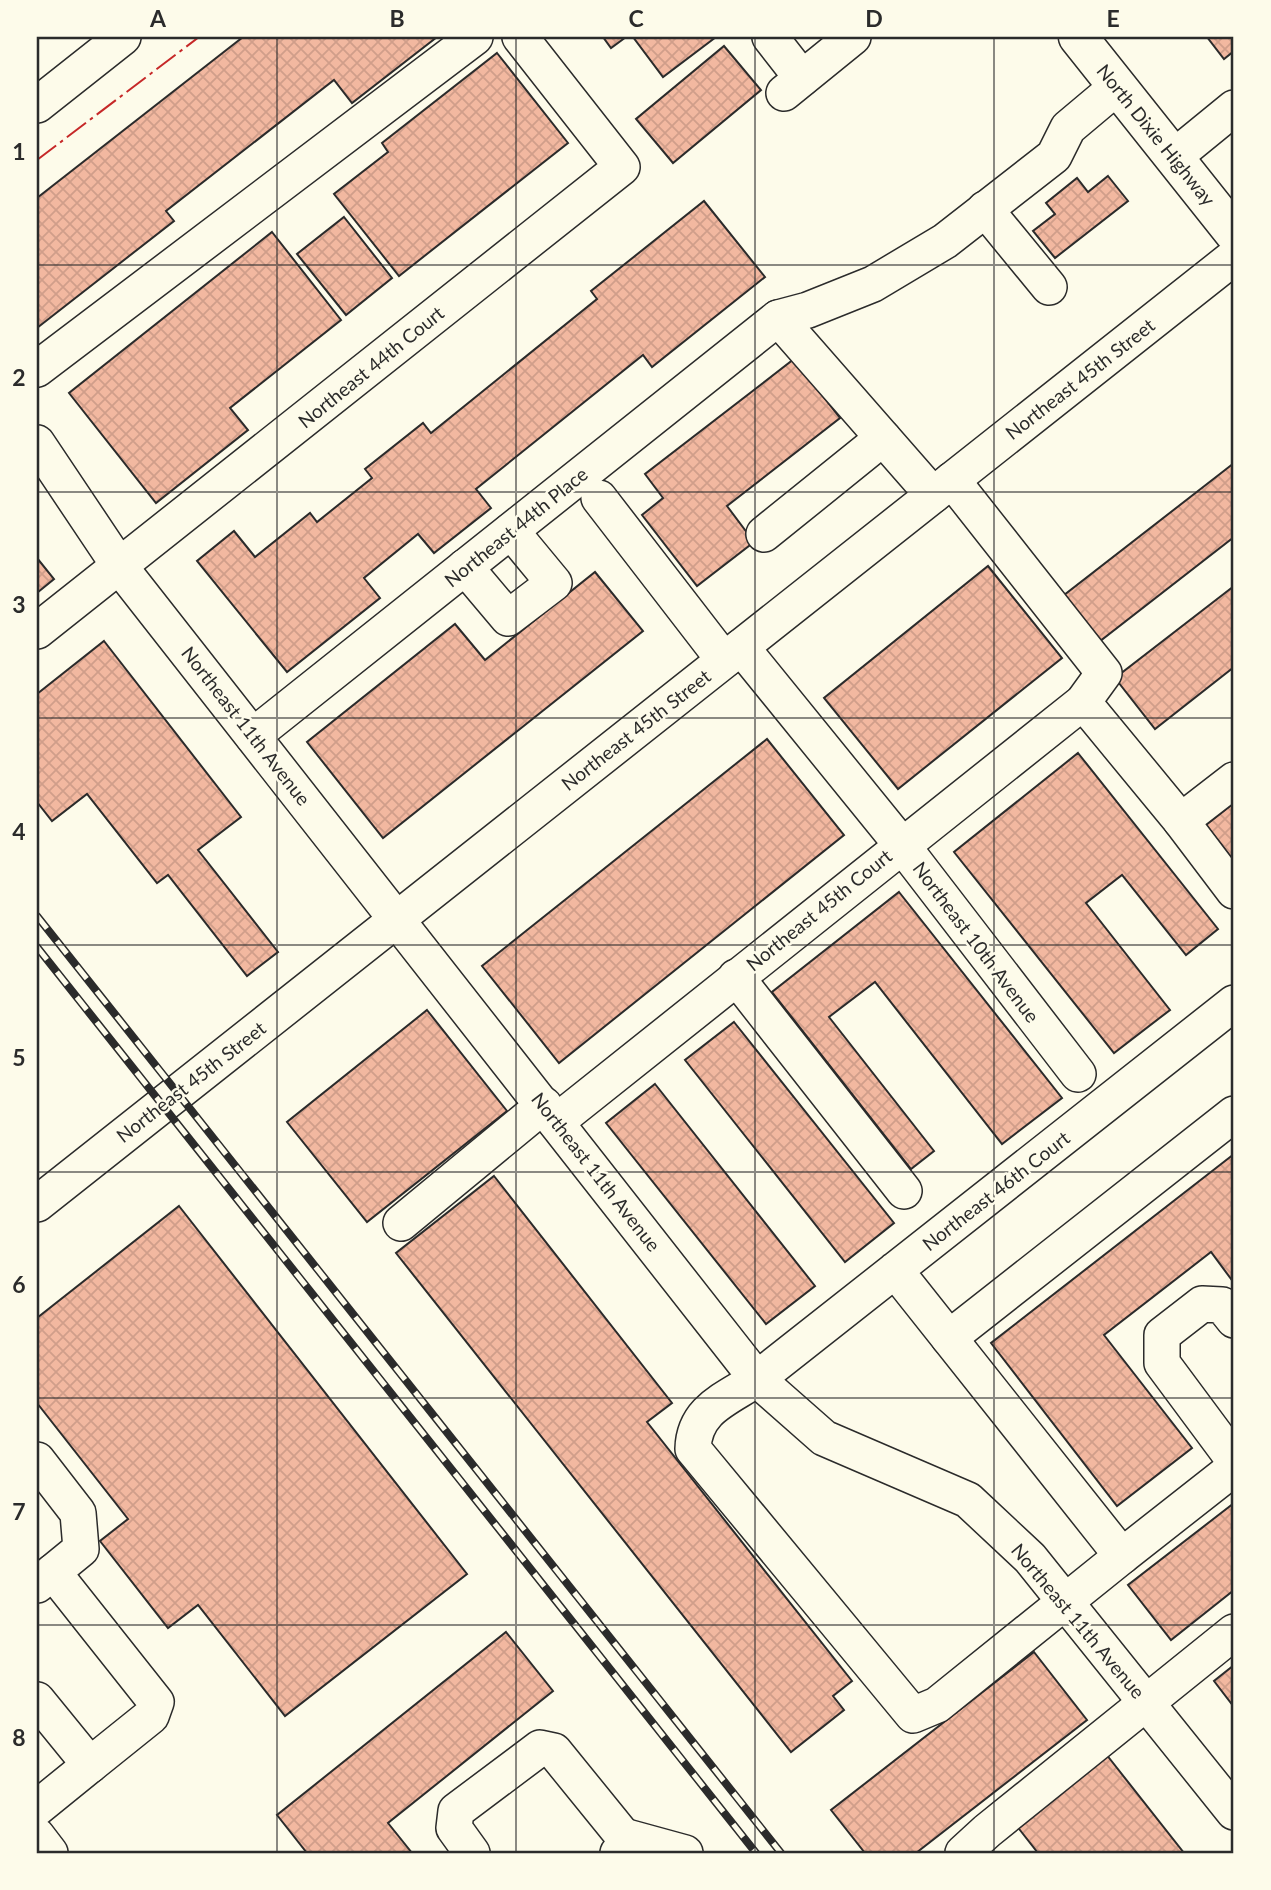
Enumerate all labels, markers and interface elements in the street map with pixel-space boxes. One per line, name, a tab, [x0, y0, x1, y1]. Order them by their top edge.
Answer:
text: A	[149, 4, 167, 32]
text: B	[389, 4, 405, 32]
text: C	[628, 4, 644, 32]
text: D	[865, 4, 883, 32]
text: E	[1106, 4, 1120, 32]
street label: North Dixie Highway	[1092, 59, 1221, 210]
text: 1	[12, 137, 26, 165]
street label: Northeast 44th Court	[293, 301, 448, 432]
street label: Northeast 45th Street	[1000, 313, 1159, 444]
text: 2	[12, 363, 26, 391]
street label: Northeast 44th Place	[440, 462, 592, 591]
text: 3	[12, 590, 26, 618]
street label: Northeast 11th Avenue	[177, 642, 316, 810]
street label: Northeast 45th Street	[556, 664, 715, 795]
text: 4	[12, 817, 26, 845]
street label: Northeast 45th Court	[741, 844, 896, 975]
street label: Northeast 10th Avenue	[908, 857, 1044, 1027]
street label: Northeast 45th Street	[111, 1016, 270, 1147]
text: 5	[12, 1043, 26, 1071]
street label: Northeast 11th Avenue	[527, 1088, 666, 1256]
street label: Northeast 46th Court	[917, 1126, 1074, 1255]
text: 6	[12, 1270, 26, 1298]
text: 7	[12, 1497, 26, 1525]
street label: Northeast 11th Avenue	[1007, 1538, 1150, 1703]
text: 8	[12, 1723, 26, 1751]

